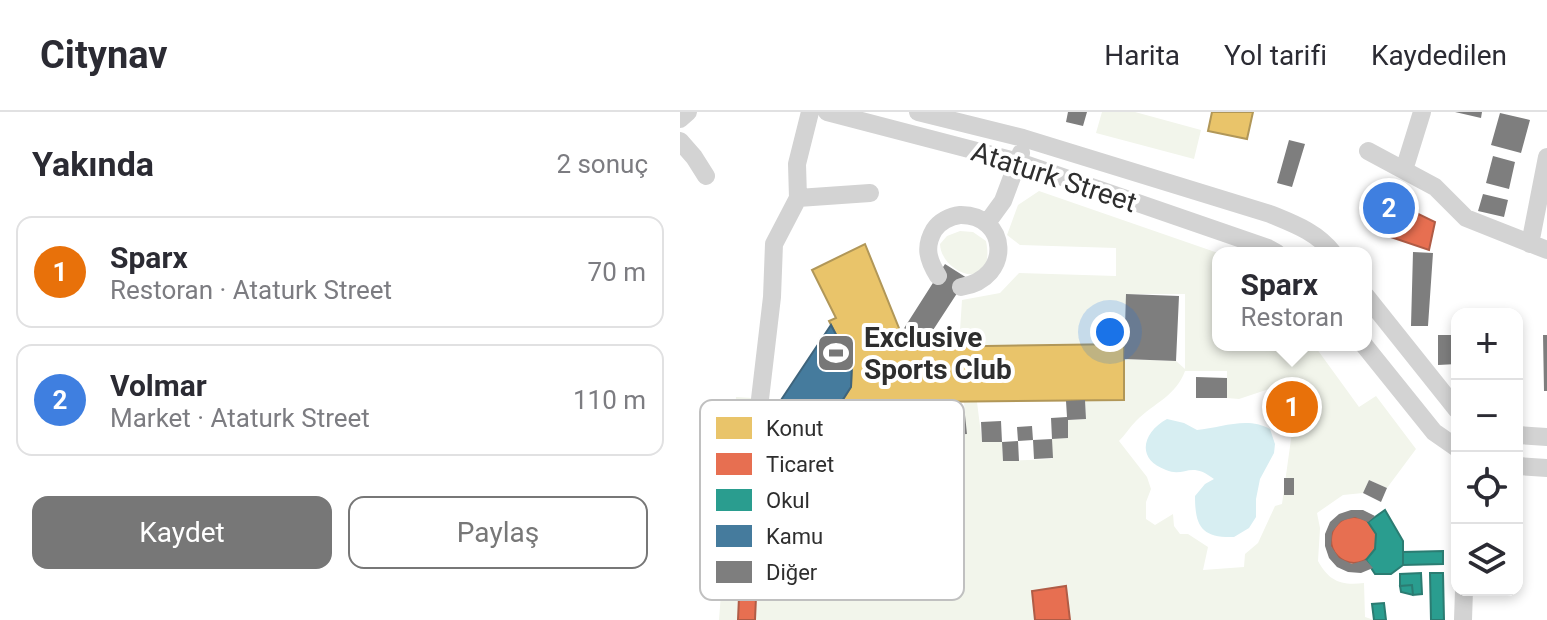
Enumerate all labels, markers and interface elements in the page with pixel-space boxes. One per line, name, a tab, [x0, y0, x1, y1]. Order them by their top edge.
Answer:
text: Citynav	[40, 33, 168, 77]
text: Harita	[1104, 39, 1180, 72]
text: Yol tarifi	[1224, 39, 1327, 72]
text: Kaydedilen	[1371, 39, 1507, 72]
street label: Ataturk Street	[967, 135, 1141, 219]
text: Yakında	[32, 144, 154, 184]
text: 2 sonuç	[556, 149, 648, 179]
pin: 2	[1363, 178, 1415, 238]
text: Sparx	[110, 240, 188, 275]
popup	[1212, 247, 1372, 351]
text: 1	[53, 257, 67, 287]
text: 70 m	[588, 257, 646, 287]
text: Sparx	[1240, 267, 1318, 302]
text: Restoran · Ataturk Street	[110, 275, 392, 305]
text: Restoran	[1240, 302, 1344, 332]
map controls	[1451, 308, 1523, 596]
button: +	[1451, 308, 1523, 380]
your location	[1090, 312, 1130, 352]
place label: Exclusive Sports Club	[864, 321, 1012, 386]
sports icon: Exclusive Sports Club	[815, 332, 857, 374]
text: Volmar	[110, 368, 207, 403]
pin: 1	[1266, 377, 1318, 437]
button: −	[1451, 380, 1523, 452]
text: 2	[53, 385, 67, 415]
text: 110 m	[573, 385, 646, 415]
legend	[700, 400, 964, 600]
text: Market · Ataturk Street	[110, 403, 370, 433]
text: Konut	[766, 416, 824, 441]
text: Ticaret	[766, 452, 834, 477]
button: locate	[1451, 452, 1523, 524]
text: Okul	[766, 488, 810, 513]
button: Kaydet	[32, 496, 332, 569]
button: Paylaş	[348, 496, 648, 569]
text: Kamu	[766, 524, 823, 549]
button: layers	[1451, 524, 1523, 596]
text: Diğer	[766, 560, 818, 585]

